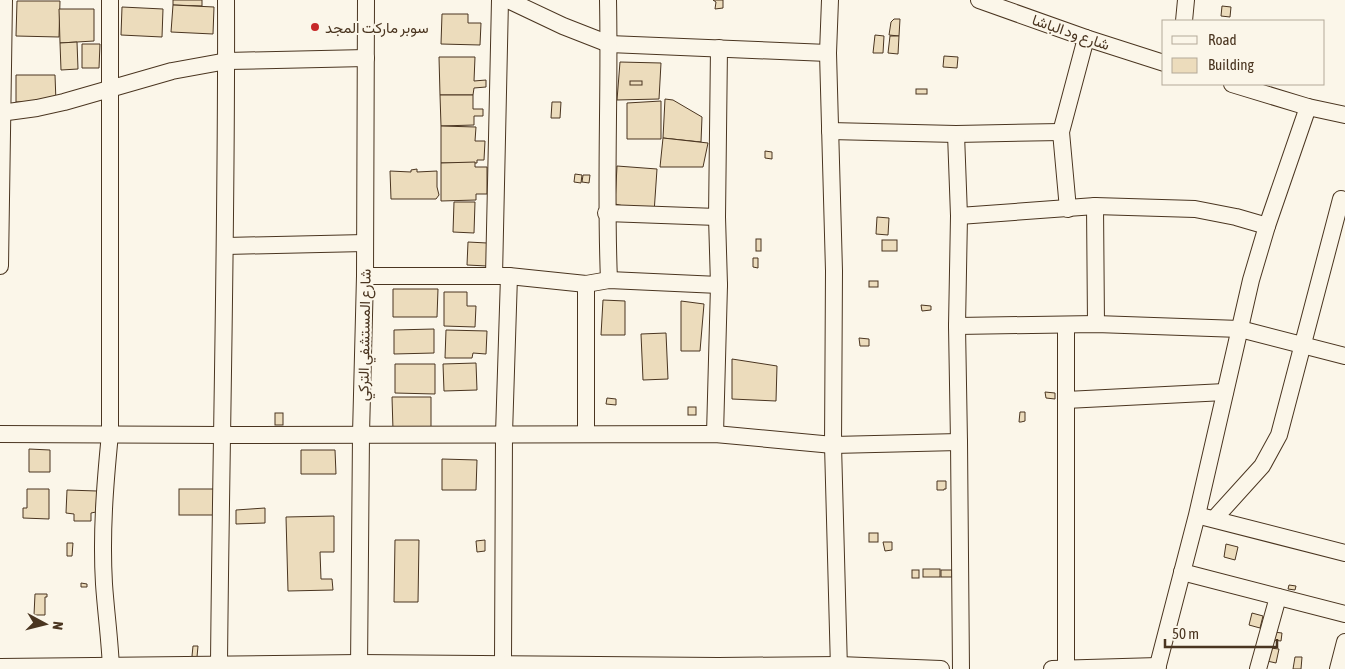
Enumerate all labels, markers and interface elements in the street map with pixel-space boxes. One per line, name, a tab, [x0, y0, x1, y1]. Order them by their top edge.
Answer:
street label: شارع ود الباشا	[1029, 11, 1112, 56]
place label: سوبر ماركت المجد	[325, 19, 429, 37]
legend	[1162, 20, 1325, 85]
marker: سوبر ماركت المجد	[309, 21, 321, 33]
text: Road	[1208, 31, 1237, 48]
text: Building	[1208, 56, 1254, 73]
street label: شارع المستشفي التركي	[354, 268, 379, 402]
north arrow	[20, 599, 70, 649]
scale bar	[1165, 616, 1278, 648]
text: N	[49, 621, 66, 631]
text: 50 m	[1172, 625, 1199, 642]

